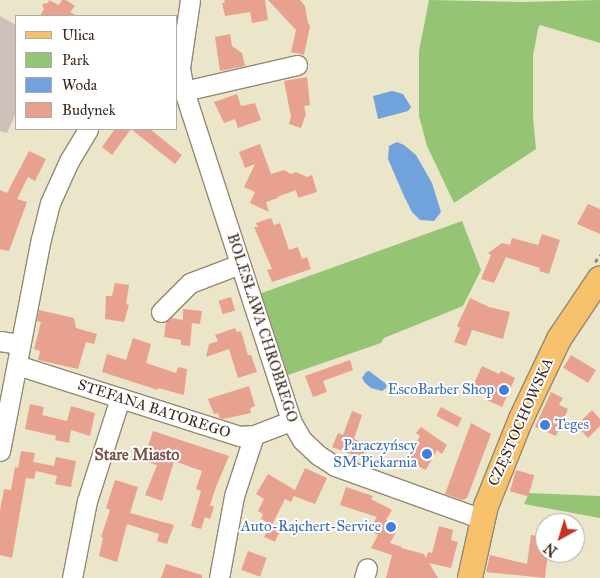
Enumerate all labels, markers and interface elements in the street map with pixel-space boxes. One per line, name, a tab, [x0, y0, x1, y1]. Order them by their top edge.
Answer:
legend	[15, 15, 178, 130]
text: Ulica	[62, 26, 95, 44]
text: Park	[62, 51, 89, 69]
text: Woda	[62, 76, 97, 94]
text: Budynek	[62, 101, 116, 119]
street label: BOLESŁAWA CHROBREGO	[223, 231, 301, 425]
street label: CZĘSTOCHOWSKA	[485, 355, 557, 489]
street label: STEFANA BATOREGO	[75, 376, 233, 442]
place label: EscoBarber Shop	[388, 381, 494, 399]
marker: EscoBarber Shop	[498, 384, 510, 396]
place label: Teges	[555, 416, 589, 434]
marker: Teges	[539, 419, 551, 431]
place label: Paraczyńscy SM Piekarnia	[333, 436, 417, 471]
district label: Stare Miasto	[95, 445, 179, 465]
marker: Paraczyńscy SM Piekarnia	[421, 448, 433, 460]
north arrow	[535, 513, 585, 563]
place label: Auto-Rajchert-Service	[241, 518, 381, 536]
marker: Auto-Rajchert-Service	[385, 521, 397, 533]
text: N	[541, 539, 561, 560]

